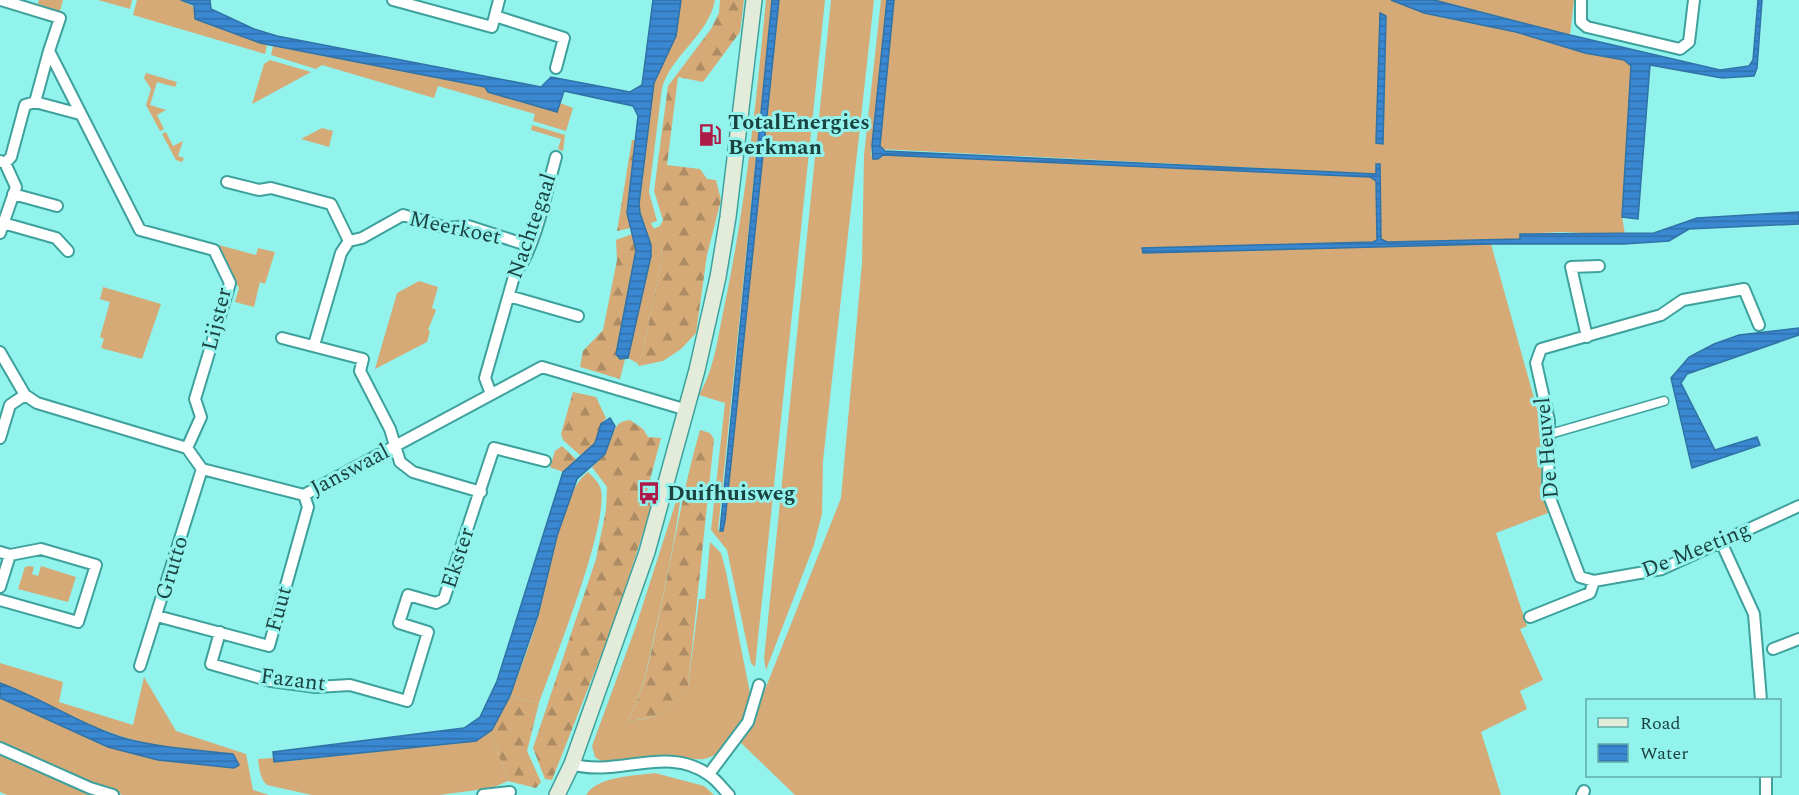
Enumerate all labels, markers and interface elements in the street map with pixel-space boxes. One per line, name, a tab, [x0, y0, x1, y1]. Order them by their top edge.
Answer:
place label: TotalEnergies Berkman	[728, 106, 870, 164]
fuel station icon: TotalEnergies Berkman	[697, 122, 723, 148]
street label: Nachtegaal	[499, 169, 565, 283]
street label: Meerkoet	[406, 202, 504, 254]
street label: Lijster	[193, 284, 241, 354]
street label: De Heuvel	[1526, 396, 1568, 500]
street label: Janswaal	[305, 435, 395, 505]
place label: Duifhuisweg	[667, 477, 796, 510]
bus stop icon: Duifhuisweg	[636, 480, 662, 506]
street label: De Meeting	[1637, 513, 1755, 587]
street label: Ekster	[433, 523, 483, 593]
street label: Grutto	[147, 532, 197, 604]
street label: Fuut	[257, 582, 301, 635]
street label: Fazant	[258, 660, 328, 700]
legend	[1586, 699, 1781, 777]
text: Road	[1640, 710, 1681, 737]
text: Water	[1640, 740, 1688, 767]

